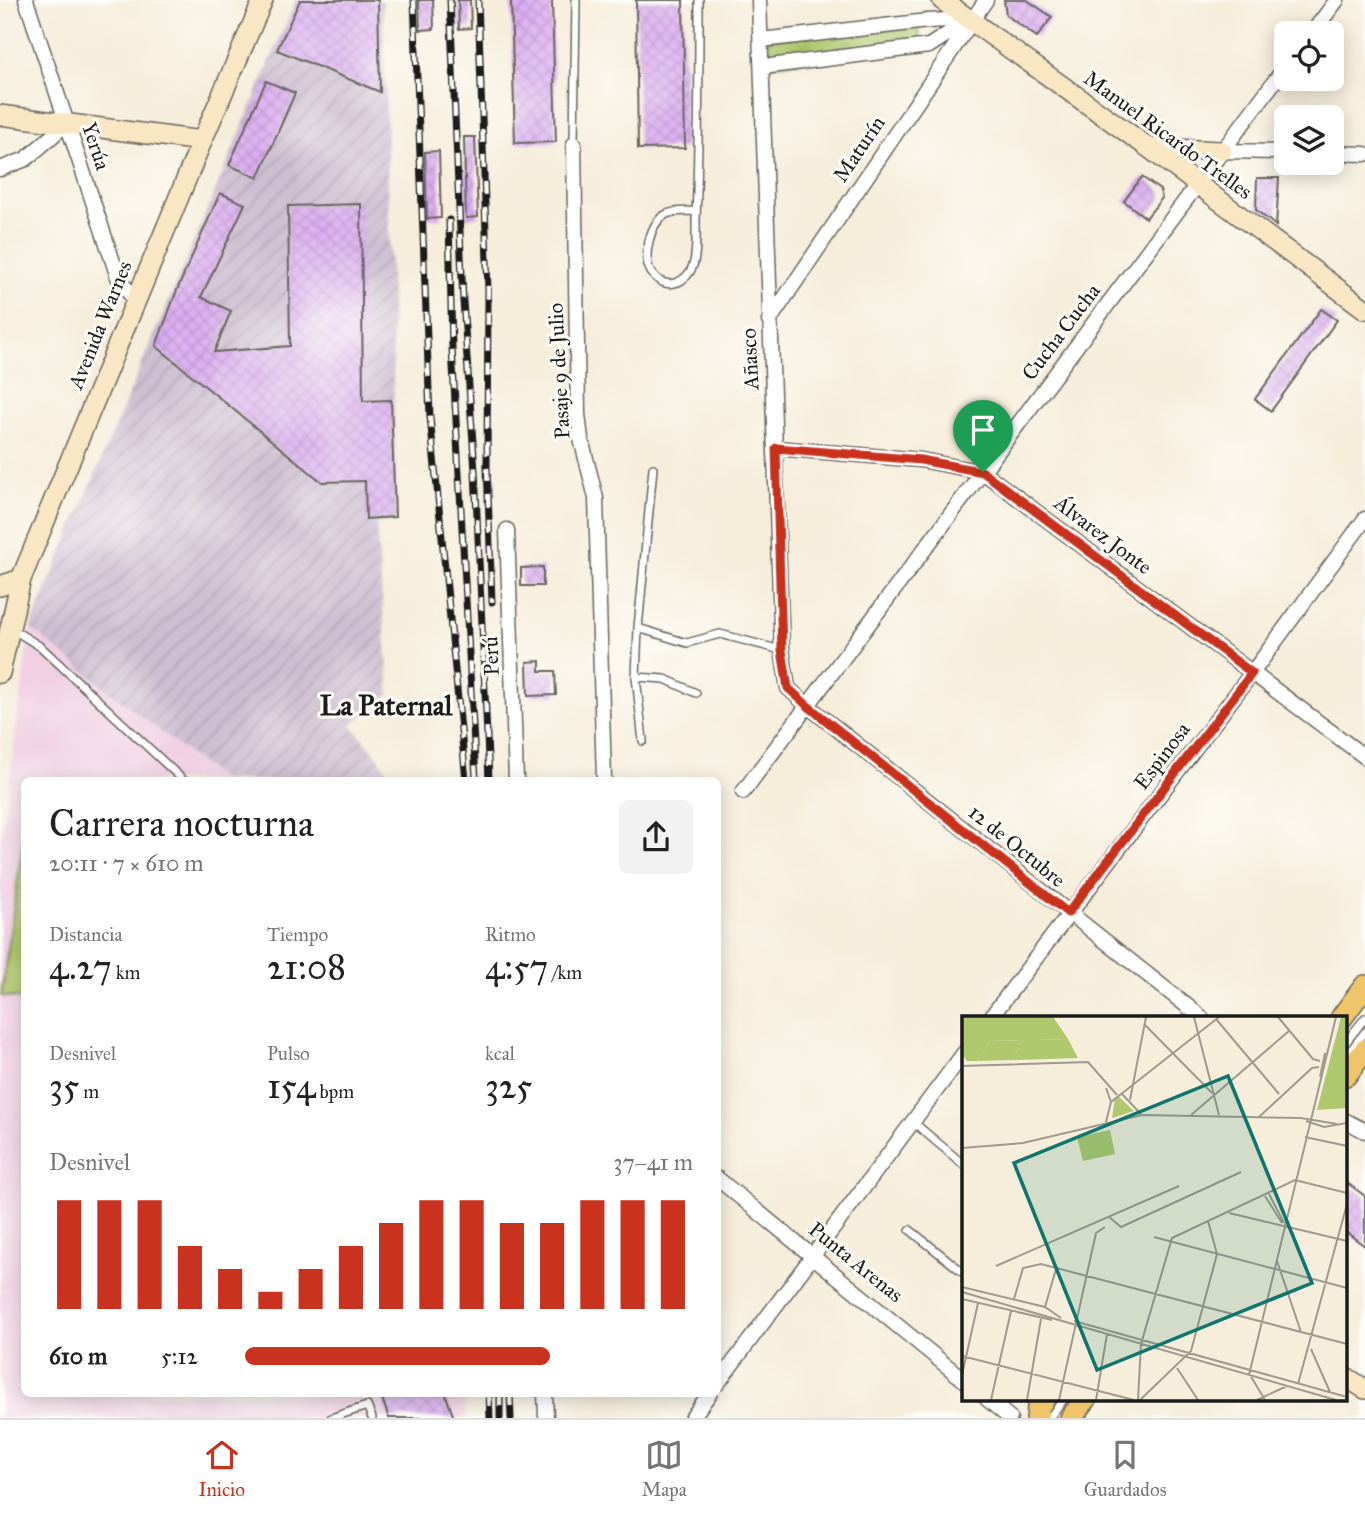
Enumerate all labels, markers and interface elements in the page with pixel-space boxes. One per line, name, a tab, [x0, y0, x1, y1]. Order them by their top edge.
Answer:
map controls	[1274, 21, 1344, 175]
button: locate	[1274, 21, 1344, 91]
street label: Manuel Ricardo Trelles	[1079, 65, 1257, 205]
button: layers	[1274, 105, 1344, 175]
street label: Maturín	[827, 111, 891, 187]
street label: Yerúa	[76, 119, 116, 173]
street label: Avenida Warnes	[62, 257, 138, 394]
street label: Cucha Cucha	[1016, 278, 1106, 385]
street label: Pasaje 9 de Julio	[542, 302, 576, 440]
street label: Añasco	[735, 327, 765, 391]
pin	[953, 400, 1013, 472]
icon: arrive	[964, 411, 1002, 449]
street label: Álvarez Jonte	[1048, 489, 1157, 580]
street label: Perú	[477, 636, 505, 676]
district label: La Paternal	[320, 688, 453, 723]
street label: Espinosa	[1128, 717, 1196, 795]
street label: 12 de Octubre	[963, 799, 1071, 893]
text: Carrera nocturna	[49, 800, 314, 846]
button: share	[619, 800, 693, 874]
text: 20:11 · 7 × 610 m	[49, 849, 204, 877]
text: Distancia	[49, 923, 122, 946]
text: Tiempo	[267, 923, 328, 946]
text: Ritmo	[485, 923, 536, 946]
text: 4.27	[49, 946, 112, 989]
text: 21:08	[267, 946, 346, 989]
text: 4:57	[485, 946, 548, 989]
text: km	[112, 961, 140, 984]
text: /km	[548, 961, 582, 984]
inset map	[962, 1016, 1348, 1400]
text: Desnivel	[49, 1042, 116, 1065]
text: Pulso	[267, 1042, 310, 1065]
text: kcal	[485, 1042, 515, 1065]
text: 35	[49, 1065, 79, 1108]
text: 154	[267, 1065, 315, 1108]
text: 325	[485, 1065, 532, 1108]
text: m	[79, 1080, 99, 1103]
text: bpm	[315, 1080, 354, 1103]
text: Desnivel	[49, 1148, 130, 1176]
text: 37–41 m	[613, 1148, 693, 1176]
street label: Punta Arenas	[804, 1216, 908, 1308]
text: 610 m	[49, 1342, 107, 1370]
text: 5:12	[161, 1342, 198, 1370]
tab: Inicio	[198, 1436, 245, 1501]
tab: Mapa	[642, 1436, 687, 1501]
tab: Guardados	[1084, 1436, 1167, 1501]

